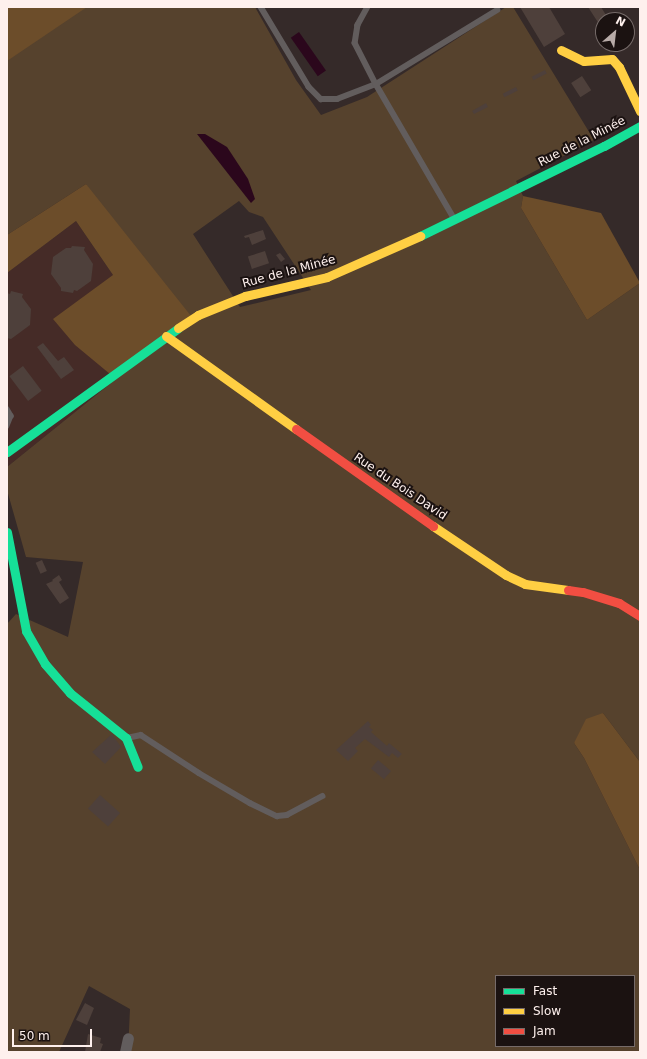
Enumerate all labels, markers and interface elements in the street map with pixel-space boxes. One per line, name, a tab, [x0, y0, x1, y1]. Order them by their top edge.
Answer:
north arrow	[595, 12, 635, 52]
text: N	[613, 14, 628, 30]
street label: Rue de la Minée	[536, 114, 628, 170]
street label: Rue de la Minée	[241, 253, 337, 291]
street label: Rue du Bois David	[351, 450, 449, 524]
legend	[495, 975, 635, 1047]
text: Fast	[533, 984, 557, 998]
text: Slow	[533, 1004, 561, 1018]
scale bar	[14, 1021, 94, 1047]
text: Jam	[533, 1024, 556, 1038]
text: 50 m	[19, 1029, 50, 1043]

